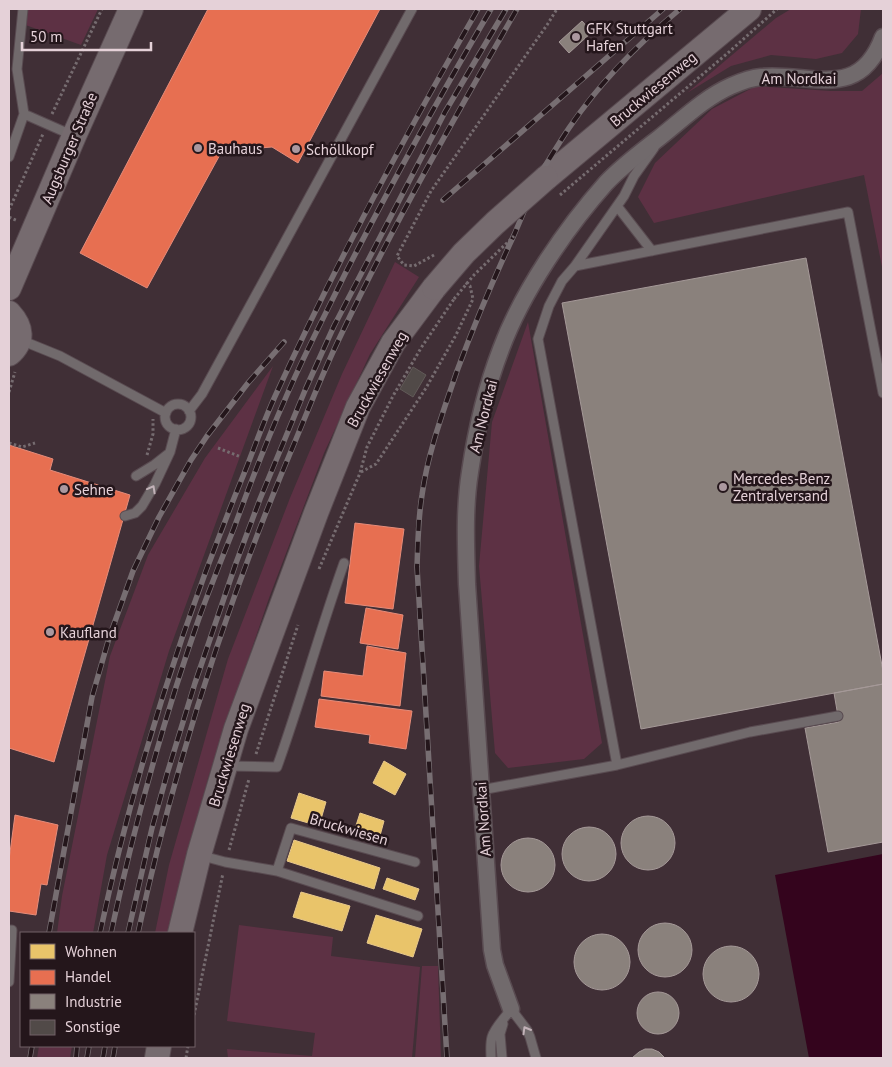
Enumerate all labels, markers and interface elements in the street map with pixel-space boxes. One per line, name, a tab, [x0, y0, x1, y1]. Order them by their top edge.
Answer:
place label: GFK Stuttgart Hafen	[586, 19, 673, 55]
scale bar	[22, 20, 151, 52]
text: 50 m	[30, 27, 63, 46]
marker: GFK Stuttgart Hafen	[570, 31, 582, 43]
street label: Bruckwiesenweg	[606, 47, 700, 131]
street label: Am Nordkai	[762, 69, 836, 88]
street label: Augsburger Straße	[37, 89, 101, 207]
place label: Bauhaus	[208, 139, 262, 158]
place label: Schöllkopf	[306, 140, 375, 159]
marker: Bauhaus	[192, 142, 204, 154]
marker: Schöllkopf	[290, 143, 302, 155]
street label: Bruckwiesenweg	[343, 328, 411, 430]
street label: Am Nordkai	[465, 377, 501, 455]
place label: Mercedes-Benz Zentralversand	[733, 469, 830, 505]
place label: Sehne	[74, 480, 114, 499]
marker: Mercedes-Benz Zentralversand	[717, 481, 729, 493]
marker: Sehne	[58, 483, 70, 495]
one-way arrow	[146, 485, 156, 494]
place label: Kaufland	[60, 623, 117, 642]
marker: Kaufland	[44, 626, 56, 638]
street label: Bruckwiesenweg	[204, 701, 254, 809]
street label: Am Nordkai	[471, 781, 495, 857]
street label: Bruckwiesen	[308, 809, 390, 849]
legend	[20, 932, 195, 1047]
text: Wohnen	[65, 942, 117, 961]
text: Handel	[65, 967, 111, 986]
text: Industrie	[65, 992, 122, 1011]
text: Sonstige	[65, 1017, 120, 1036]
one-way arrow	[522, 1027, 532, 1036]

